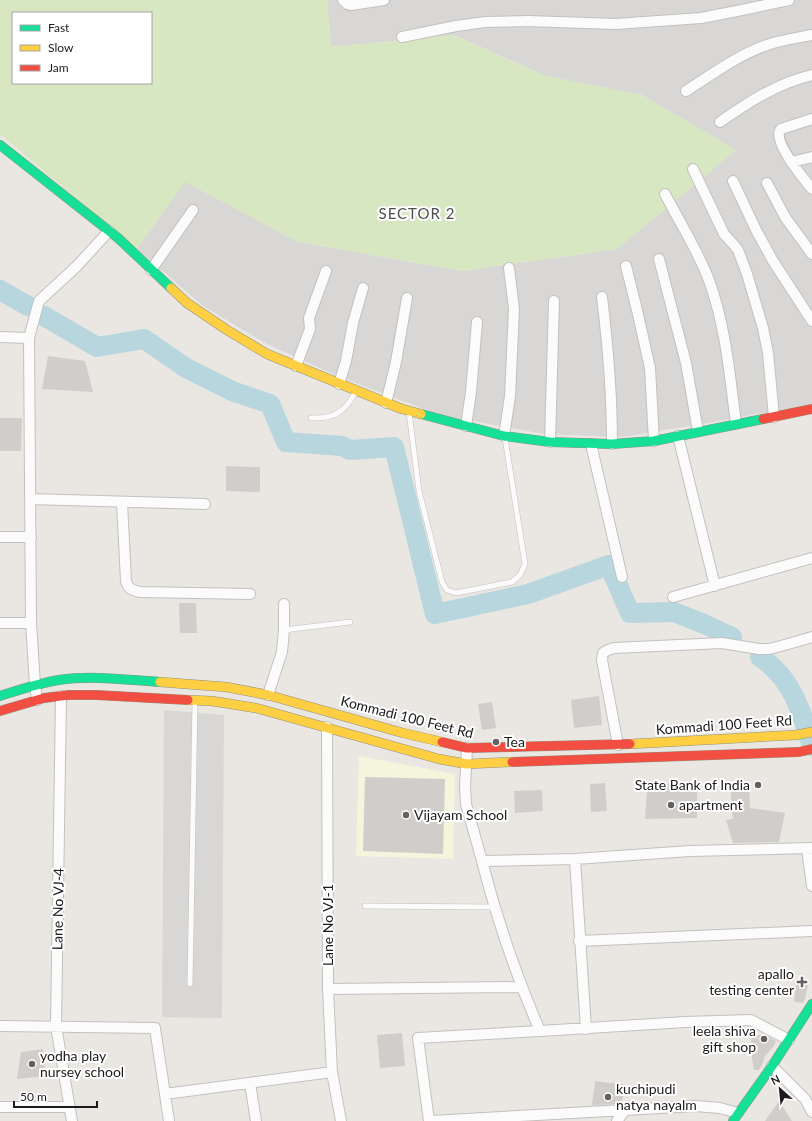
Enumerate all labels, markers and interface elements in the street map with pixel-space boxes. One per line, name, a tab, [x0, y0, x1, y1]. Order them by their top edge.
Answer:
legend	[12, 12, 152, 84]
text: Fast	[48, 20, 70, 35]
text: Slow	[48, 40, 74, 55]
text: Jam	[48, 60, 69, 75]
district label: SECTOR 2	[379, 204, 455, 222]
street label: Kommadi 100 Feet Rd	[339, 692, 475, 741]
street label: Kommadi 100 Feet Rd	[655, 711, 793, 738]
place label: Tea	[504, 733, 525, 750]
marker: Tea	[491, 737, 501, 747]
place label: State Bank of India	[635, 776, 750, 793]
marker: State Bank of India	[753, 780, 763, 790]
place label: apartment	[679, 796, 743, 813]
marker: apartment	[666, 800, 676, 810]
place label: Vijayam School	[414, 806, 507, 823]
marker: Vijayam School	[401, 810, 411, 820]
street label: Lane No VJ-4	[48, 868, 67, 950]
street label: Lane No VJ-1	[319, 884, 336, 966]
place label: apallo testing center	[709, 965, 794, 998]
marker: apallo testing center	[797, 977, 807, 987]
place label: leela shiva gift shop	[693, 1022, 756, 1055]
marker: leela shiva gift shop	[759, 1034, 769, 1044]
place label: yodha play nursey school	[40, 1047, 124, 1080]
marker: yodha play nursey school	[27, 1059, 37, 1069]
north arrow	[760, 1069, 800, 1109]
text: N	[769, 1072, 782, 1087]
place label: kuchipudi natya nayalm	[616, 1080, 697, 1113]
scale bar	[14, 1083, 97, 1109]
text: 50 m	[20, 1089, 47, 1104]
marker: kuchipudi natya nayalm	[603, 1092, 613, 1102]

